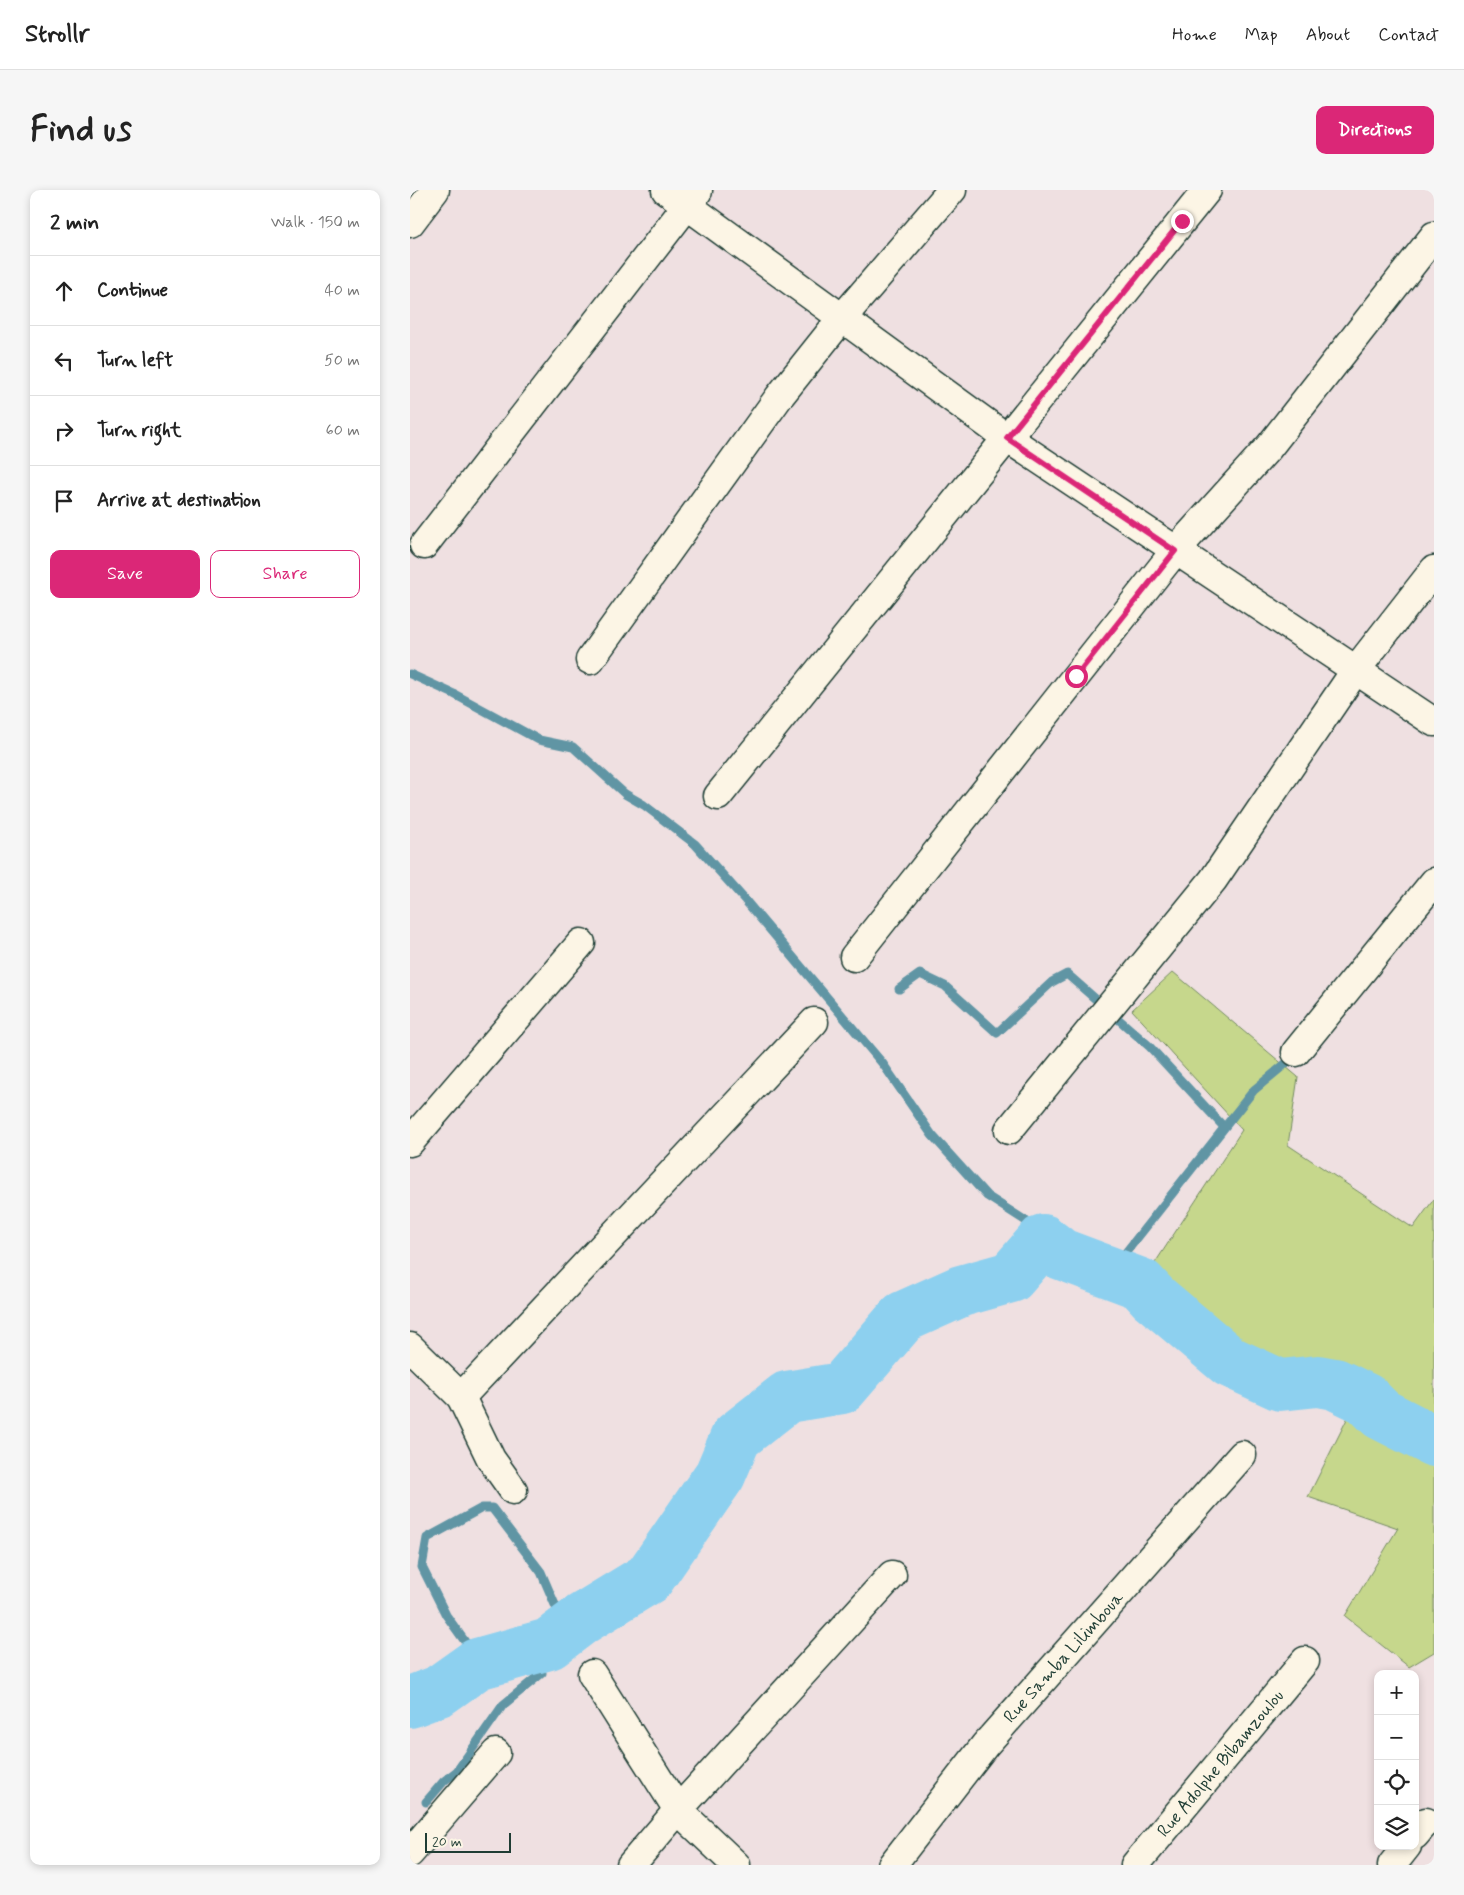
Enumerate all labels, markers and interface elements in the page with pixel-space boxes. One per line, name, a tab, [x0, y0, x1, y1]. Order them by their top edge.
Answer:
text: Strollr	[25, 19, 89, 50]
text: Home	[1172, 23, 1217, 47]
text: Map	[1245, 23, 1278, 47]
text: About	[1306, 23, 1350, 47]
text: Contact	[1378, 23, 1439, 47]
button: Directions	[1316, 106, 1434, 154]
text: Find us	[30, 107, 132, 153]
text: 2 min	[50, 209, 99, 237]
route end	[1171, 210, 1194, 233]
text: Walk · 150 m	[271, 212, 360, 233]
icon: ahead	[50, 277, 78, 305]
text: Continue	[97, 278, 168, 303]
text: 40 m	[324, 280, 360, 301]
icon: left	[50, 347, 78, 375]
text: Turn left	[97, 348, 173, 373]
text: 50 m	[324, 350, 360, 371]
icon: right	[50, 417, 78, 445]
text: Turn right	[97, 418, 181, 443]
text: 60 m	[326, 420, 360, 441]
icon: arrive	[50, 487, 78, 515]
text: Arrive at destination	[97, 488, 261, 513]
button: Save	[50, 550, 200, 598]
button: Share	[210, 550, 360, 598]
route start	[1065, 665, 1088, 688]
street label: Rue Samba Lilimboua	[998, 1587, 1129, 1728]
map controls	[1374, 1670, 1419, 1850]
button: +	[1374, 1670, 1419, 1715]
street label: Rue Adolphe Bibamzoulou	[1152, 1685, 1290, 1842]
button: −	[1374, 1715, 1419, 1760]
button: locate	[1374, 1760, 1419, 1805]
button: layers	[1374, 1805, 1419, 1850]
scale bar	[425, 1830, 511, 1853]
text: 20 m	[432, 1833, 462, 1851]

